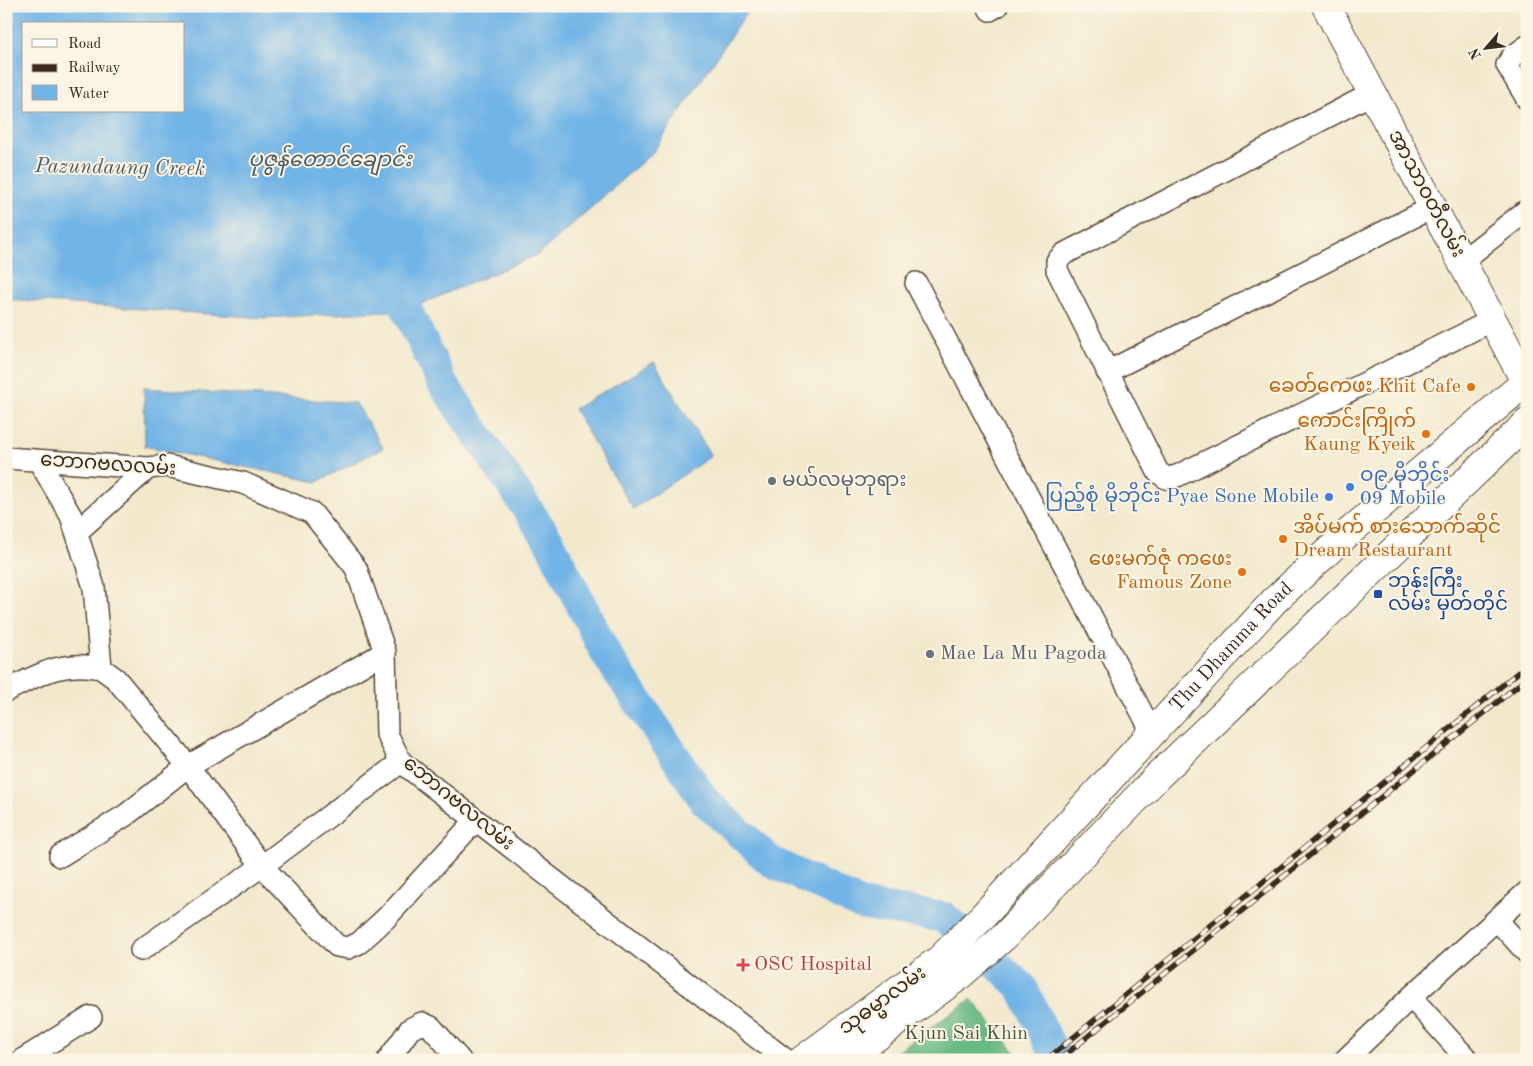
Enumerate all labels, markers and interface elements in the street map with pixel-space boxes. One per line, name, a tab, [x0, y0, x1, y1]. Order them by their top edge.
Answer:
legend	[22, 22, 185, 112]
north arrow	[1460, 22, 1510, 72]
text: Road	[68, 37, 102, 52]
text: N	[1467, 45, 1484, 62]
text: Railway	[68, 61, 121, 76]
text: Water	[68, 87, 109, 102]
street label: အာသာဝတီလမ်း	[1384, 124, 1473, 261]
water label: ပုဇွန်တောင်ချောင်း	[248, 144, 413, 176]
water label: Pazundaung Creek	[34, 156, 205, 180]
place label: ခေတ်ကေဖး Khit Cafe	[1269, 371, 1461, 397]
marker: ခေတ်ကေဖး Khit Cafe	[1465, 381, 1477, 393]
place label: ကောင်းကြိုက် Kaung Kyeik	[1297, 406, 1416, 455]
marker: ကောင်းကြိုက် Kaung Kyeik	[1420, 428, 1432, 440]
street label: ဘောဂဗလလမ်း	[39, 444, 177, 480]
place label: ဝ၉ မိုဘိုင်း 09 Mobile	[1360, 460, 1449, 509]
place label: မယ်လမုဘုရား	[782, 465, 906, 496]
marker: မယ်လမုဘုရား	[766, 475, 778, 487]
place label: ပြည့်စုံ မိုဘိုင်း Pyae Sone Mobile	[1045, 481, 1319, 512]
marker: ဝ၉ မိုဘိုင်း 09 Mobile	[1344, 481, 1356, 493]
marker: ပြည့်စုံ မိုဘိုင်း Pyae Sone Mobile	[1323, 491, 1335, 503]
place label: အိပ်မက် စားသောက်ဆိုင် Dream Restaurant	[1293, 512, 1501, 561]
marker: အိပ်မက် စားသောက်ဆိုင် Dream Restaurant	[1277, 533, 1289, 545]
place label: ဖေးမက်ဇုံ ကဖေး Famous Zone	[1089, 544, 1232, 593]
marker: ဖေးမက်ဇုံ ကဖေး Famous Zone	[1236, 566, 1248, 578]
place label: ဘုန်းကြီး လမ်း မှတ်တိုင်	[1388, 566, 1508, 620]
street label: Thu Dhamma Road	[1167, 579, 1297, 716]
marker: ဘုန်းကြီး လမ်း မှတ်တိုင်	[1372, 588, 1384, 600]
place label: Mae La Mu Pagoda	[940, 644, 1107, 664]
marker: Mae La Mu Pagoda	[924, 648, 936, 660]
street label: ဘောဂဗလလမ်း	[399, 749, 521, 855]
place label: OSC Hospital	[754, 955, 872, 975]
marker: OSC Hospital	[736, 958, 750, 972]
street label: သုဓမ္မာလမ်း	[832, 958, 933, 1043]
park label: Kjun Sai Khin	[904, 1024, 1028, 1044]

